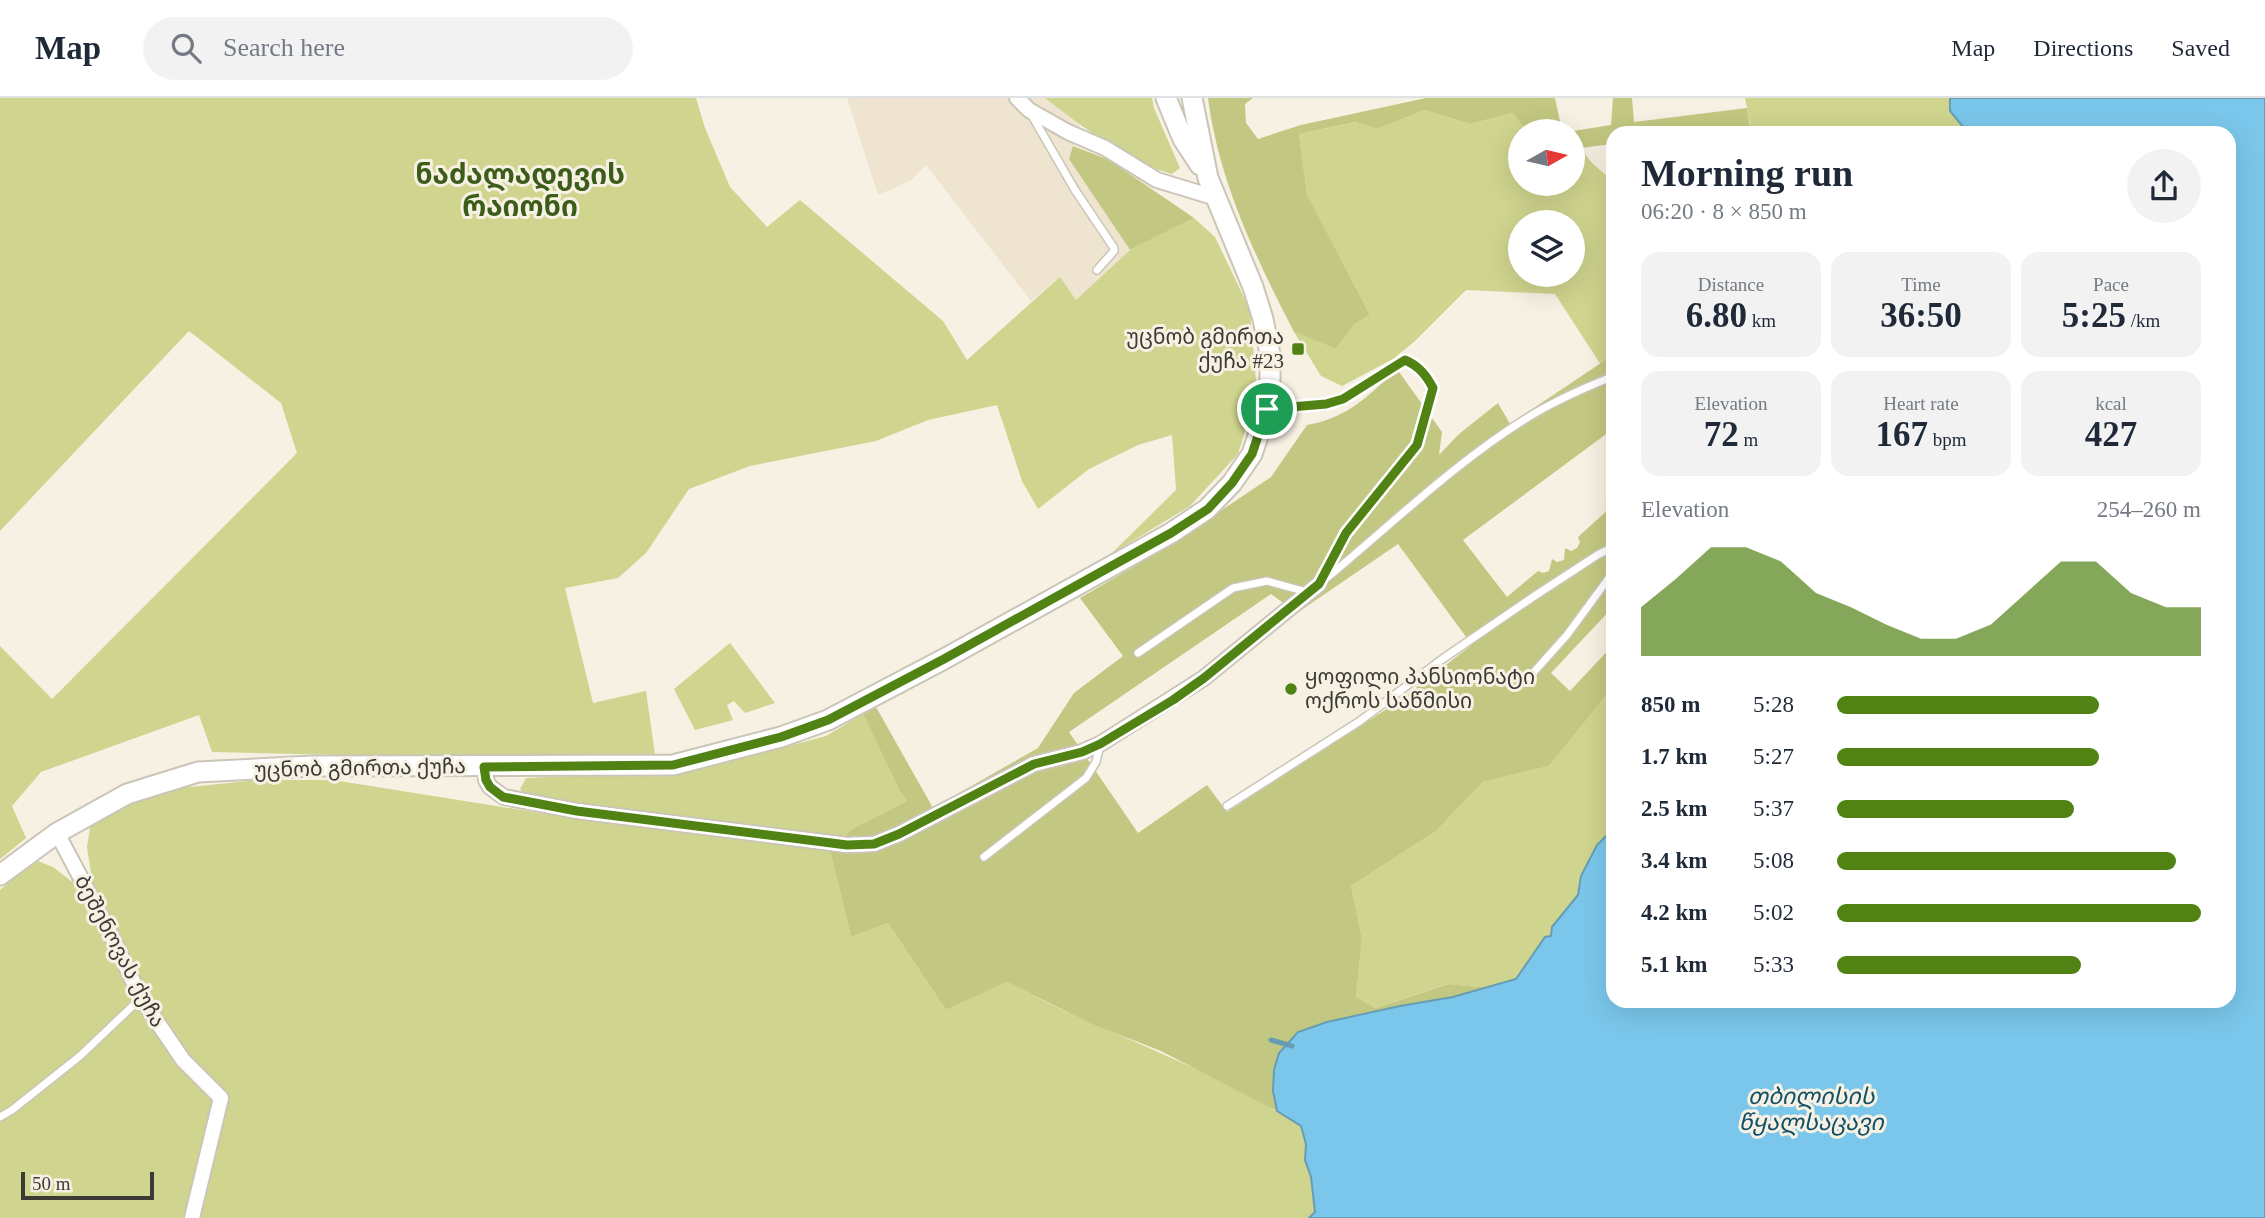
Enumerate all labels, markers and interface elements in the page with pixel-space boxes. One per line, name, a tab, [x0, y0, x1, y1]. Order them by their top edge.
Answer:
search box	[143, 17, 633, 80]
icon: search	[167, 29, 205, 67]
text: Map	[35, 30, 101, 66]
text: Search here	[223, 33, 345, 62]
text: Map	[1951, 35, 1995, 61]
text: Directions	[2033, 35, 2133, 61]
text: Saved	[2171, 35, 2230, 61]
north arrow	[1508, 119, 1586, 196]
map controls	[1508, 119, 1585, 287]
button: share	[2127, 149, 2201, 223]
text: Morning run	[1641, 152, 1853, 194]
district label: ნაძალადევის რაიონი	[415, 159, 625, 222]
text: 06:20 · 8 × 850 m	[1641, 199, 1807, 224]
button: layers	[1508, 210, 1585, 287]
text: Distance	[1698, 274, 1764, 295]
text: Time	[1901, 274, 1941, 295]
text: Pace	[2093, 274, 2129, 295]
text: 6.80	[1686, 296, 1747, 335]
text: 36:50	[1880, 296, 1962, 335]
text: 5:25	[2062, 296, 2126, 335]
text: km	[1747, 310, 1776, 331]
text: /km	[2126, 310, 2160, 331]
place label: უცნობ გმირთა ქუჩა #23	[1126, 325, 1284, 373]
marker: უცნობ გმირთა ქუჩა #23	[1290, 341, 1306, 357]
pin	[1237, 379, 1297, 439]
icon: arrive	[1248, 390, 1286, 428]
text: Elevation	[1695, 393, 1767, 414]
text: Heart rate	[1883, 393, 1959, 414]
text: kcal	[2095, 393, 2127, 414]
text: 72	[1704, 415, 1739, 454]
text: 167	[1875, 415, 1928, 454]
text: 427	[2085, 415, 2137, 454]
text: m	[1739, 429, 1758, 450]
text: bpm	[1928, 429, 1967, 450]
text: Elevation	[1641, 497, 1729, 522]
text: 254–260 m	[2097, 497, 2201, 522]
place label: ყოფილი პანსიონატი ოქროს საწმისი	[1305, 665, 1535, 713]
marker: ყოფილი პანსიონატი ოქროს საწმისი	[1283, 681, 1299, 697]
text: 850 m	[1641, 692, 1700, 717]
text: 5:28	[1753, 692, 1794, 717]
text: 1.7 km	[1641, 744, 1707, 769]
text: 5:27	[1753, 744, 1794, 769]
street label: უცნობ გმირთა ქუჩა	[254, 754, 466, 782]
text: 2.5 km	[1641, 796, 1707, 821]
text: 5:37	[1753, 796, 1794, 821]
text: 3.4 km	[1641, 848, 1707, 873]
text: 5:08	[1753, 848, 1794, 873]
street label: ბეშენოვას ქუჩა	[70, 871, 170, 1031]
text: 4.2 km	[1641, 900, 1707, 925]
text: 5:02	[1753, 900, 1794, 925]
text: 5.1 km	[1641, 952, 1707, 977]
text: 5:33	[1753, 952, 1794, 977]
water label: თბილისის წყალსაცავი	[1738, 1084, 1884, 1136]
scale bar	[21, 1169, 154, 1201]
text: 50 m	[32, 1173, 71, 1194]

